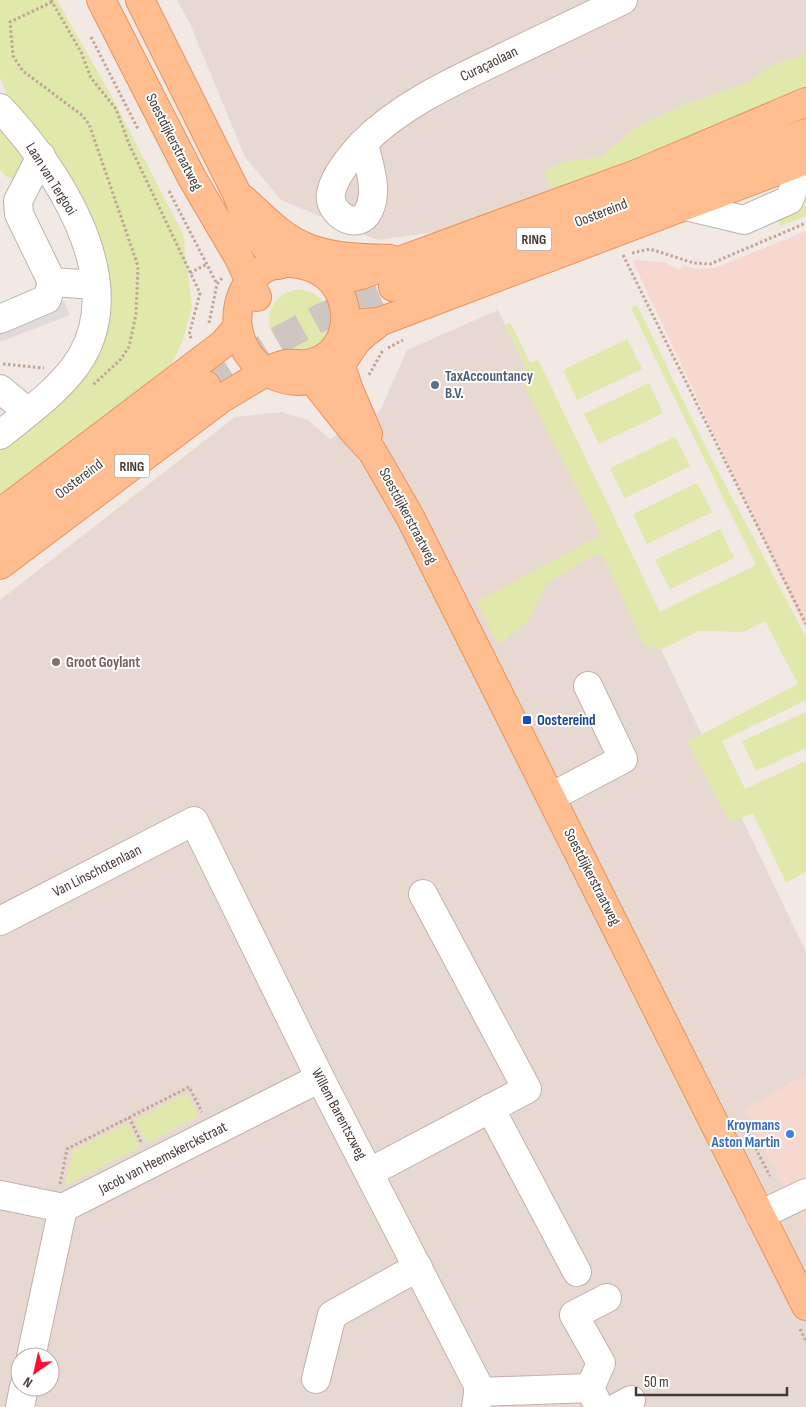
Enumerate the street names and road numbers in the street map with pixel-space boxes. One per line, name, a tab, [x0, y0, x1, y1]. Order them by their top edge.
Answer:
street label: Curaçaolaan	[457, 42, 521, 86]
street label: Soestdijkerstraatweg	[141, 90, 207, 194]
street label: Laan van Tergooi	[21, 139, 81, 219]
street label: Oostereind	[572, 194, 630, 232]
road number: RING	[516, 228, 552, 250]
road number: RING	[114, 454, 150, 478]
street label: Oostereind	[51, 455, 107, 503]
street label: Soestdijkerstraatweg	[375, 465, 441, 567]
street label: Soestdijkerstraatweg	[559, 825, 625, 929]
street label: Van Linschotenlaan	[49, 840, 145, 902]
street label: Willem Barentszweg	[307, 1065, 371, 1163]
street label: Jacob van Heemskerckstraat	[95, 1117, 231, 1199]

